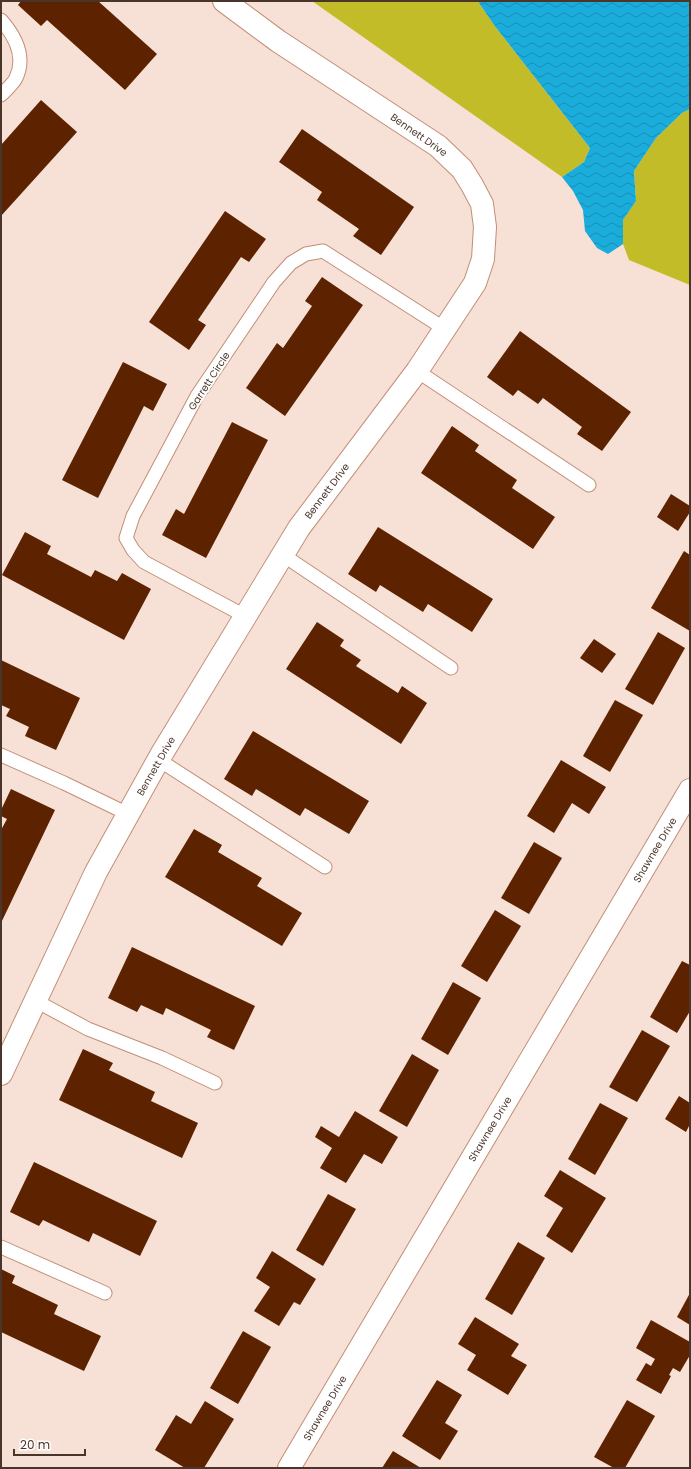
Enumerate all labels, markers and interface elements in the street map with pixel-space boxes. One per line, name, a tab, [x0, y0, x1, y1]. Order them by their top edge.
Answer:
street label: Bennett Drive	[388, 110, 450, 160]
street label: Garrett Circle	[185, 349, 233, 413]
street label: Bennett Drive	[301, 460, 353, 522]
street label: Bennett Drive	[133, 734, 179, 798]
street label: Shawnee Drive	[630, 815, 680, 885]
street label: Shawnee Drive	[465, 1094, 515, 1164]
street label: Shawnee Drive	[300, 1373, 350, 1443]
scale bar	[14, 1431, 85, 1457]
text: 20 m	[20, 1436, 50, 1453]

